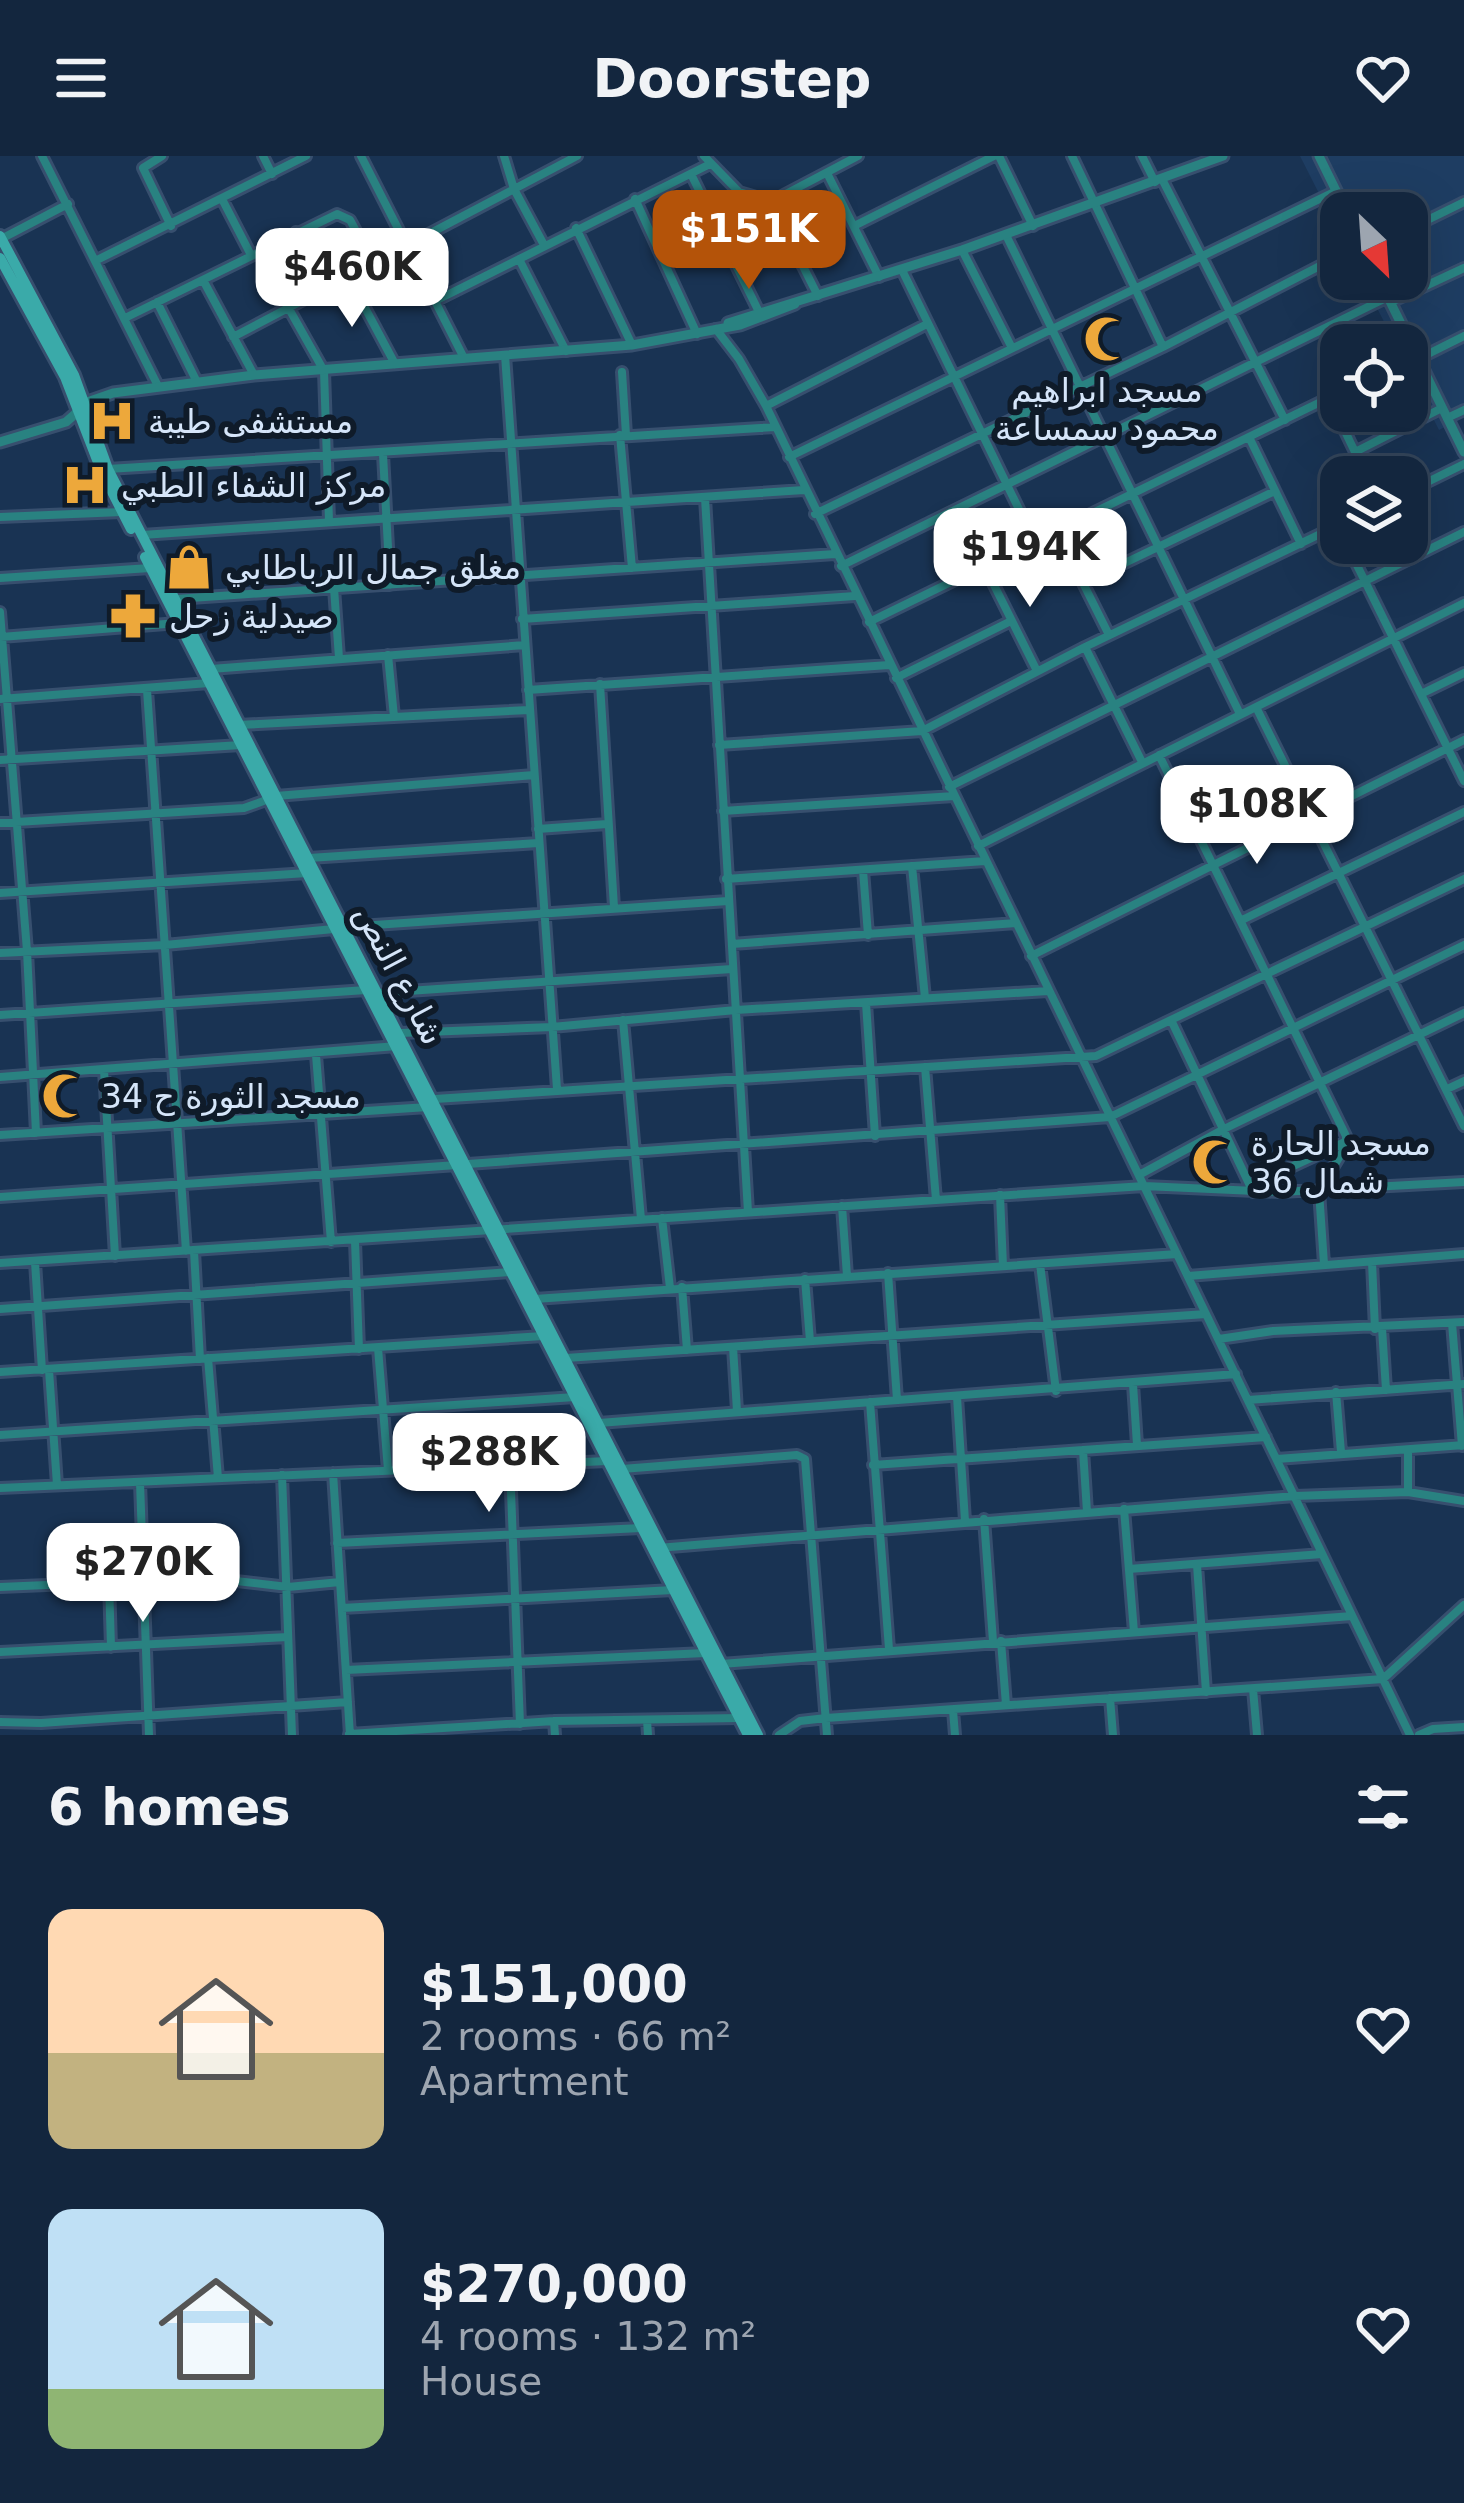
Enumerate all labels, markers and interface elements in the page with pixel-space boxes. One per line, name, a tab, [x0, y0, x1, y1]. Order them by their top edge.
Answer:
icon: menu	[48, 45, 114, 111]
icon: heart	[1350, 45, 1416, 111]
text: Doorstep	[593, 47, 871, 110]
pin: $151K	[665, 190, 833, 292]
north arrow	[1320, 192, 1428, 300]
map controls	[1320, 192, 1428, 564]
text: $151K	[680, 206, 818, 251]
pin: $460K	[268, 228, 436, 330]
text: $460K	[283, 244, 421, 289]
mosque icon: مسجد ابراهيم محمود سمساعة	[1082, 314, 1132, 364]
button: locate	[1320, 324, 1428, 432]
place label: مسجد ابراهيم محمود سمساعة	[995, 371, 1219, 448]
hospital icon: مستشفى طيبة	[87, 396, 137, 446]
place label: مستشفى طيبة	[148, 402, 353, 441]
button: layers	[1320, 456, 1428, 564]
hospital icon: مركز الشفاء الطبي	[60, 460, 110, 510]
place label: مركز الشفاء الطبي	[121, 466, 386, 505]
pin: $194K	[946, 508, 1114, 610]
text: $194K	[961, 524, 1099, 569]
shop icon: مغلق جمال الرباطابي	[164, 542, 214, 592]
place label: مغلق جمال الرباطابي	[225, 548, 521, 588]
pharmacy icon: صيدلية زحل	[108, 591, 158, 641]
place label: صيدلية زحل	[169, 597, 334, 636]
pin: $108K	[1173, 765, 1341, 867]
text: $108K	[1188, 781, 1326, 826]
street label: شارع النص	[345, 897, 453, 1052]
mosque icon: مسجد الثورة ح 34	[40, 1071, 90, 1121]
place label: مسجد الثورة ح 34	[101, 1077, 361, 1116]
place label: مسجد الحارة 36 شمال	[1251, 1124, 1431, 1201]
mosque icon: مسجد الحارة 36 شمال	[1190, 1137, 1240, 1187]
pin: $288K	[405, 1413, 573, 1515]
text: $288K	[420, 1429, 558, 1474]
pin: $270K	[59, 1523, 227, 1625]
text: $270K	[74, 1539, 212, 1584]
icon: filters	[1350, 1774, 1416, 1840]
text: 6 homes	[48, 1778, 291, 1837]
text: $151,000	[420, 1955, 688, 2014]
icon: home	[144, 1957, 288, 2101]
icon: heart	[1350, 1996, 1416, 2062]
text: 2 rooms · 66 m²	[420, 2014, 731, 2059]
text: Apartment	[420, 2059, 629, 2104]
text: $270,000	[420, 2255, 688, 2314]
icon: home	[144, 2257, 288, 2401]
icon: heart	[1350, 2296, 1416, 2362]
text: 4 rooms · 132 m²	[420, 2314, 756, 2359]
text: House	[420, 2359, 542, 2404]

